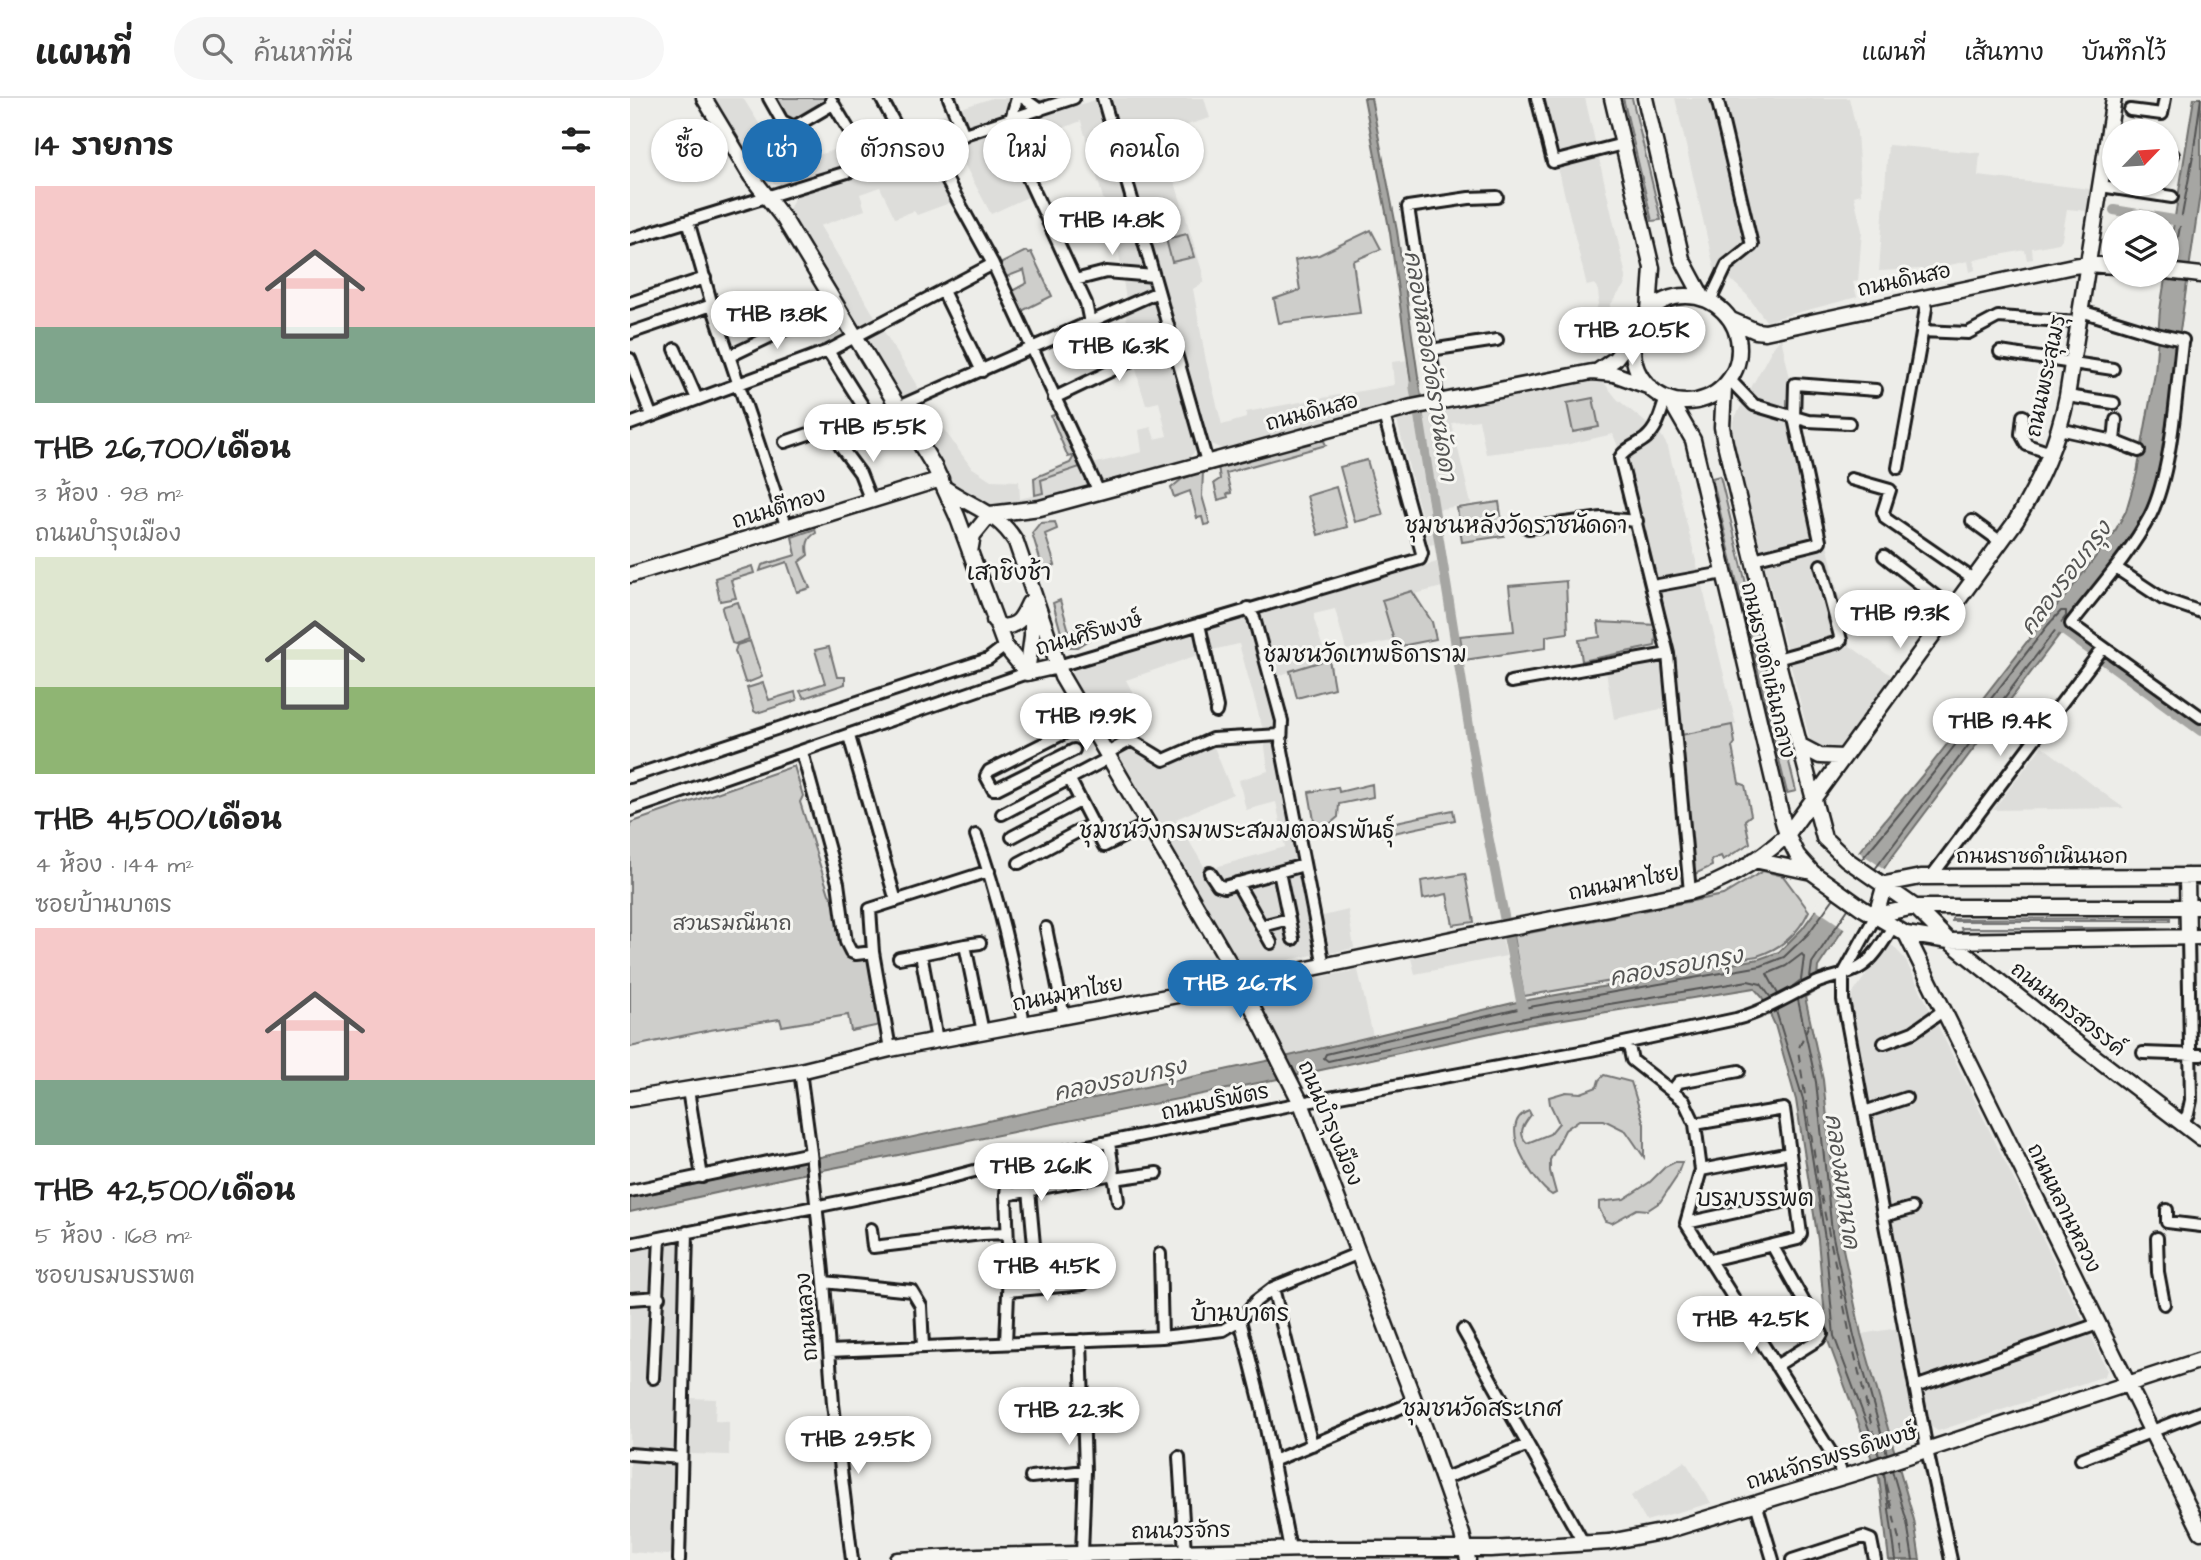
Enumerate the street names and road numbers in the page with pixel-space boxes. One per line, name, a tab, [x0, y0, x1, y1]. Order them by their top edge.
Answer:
street label: ถนนดินสอ	[1855, 256, 1953, 304]
street label: ถนนพระสุเมรุ	[2019, 312, 2074, 440]
street label: ถนนดินสอ	[1262, 386, 1362, 438]
street label: ถนนตีทอง	[729, 480, 829, 536]
street label: ถนนราชดำเนินกลาง	[1734, 579, 1802, 761]
street label: ถนนศิริพงษ์	[1032, 605, 1147, 663]
street label: ถนนราชดำเนินนอก	[1956, 842, 2128, 871]
street label: ถนนมหาไชย	[1566, 858, 1682, 908]
street label: ถนนนครสวรรค์	[2005, 955, 2131, 1063]
street label: ถนนมหาไชย	[1010, 969, 1126, 1019]
street label: ถนนบำรุงเมือง	[1290, 1056, 1369, 1190]
street label: ถนนบริพัตร	[1158, 1076, 1272, 1128]
street label: ถนนหลานหลวง	[2020, 1138, 2108, 1278]
street label: ถนนหลวง	[789, 1271, 825, 1363]
street label: ถนนจักรพรรดิพงษ์	[1743, 1417, 1922, 1497]
street label: ถนนวรจักร	[1131, 1516, 1231, 1546]

